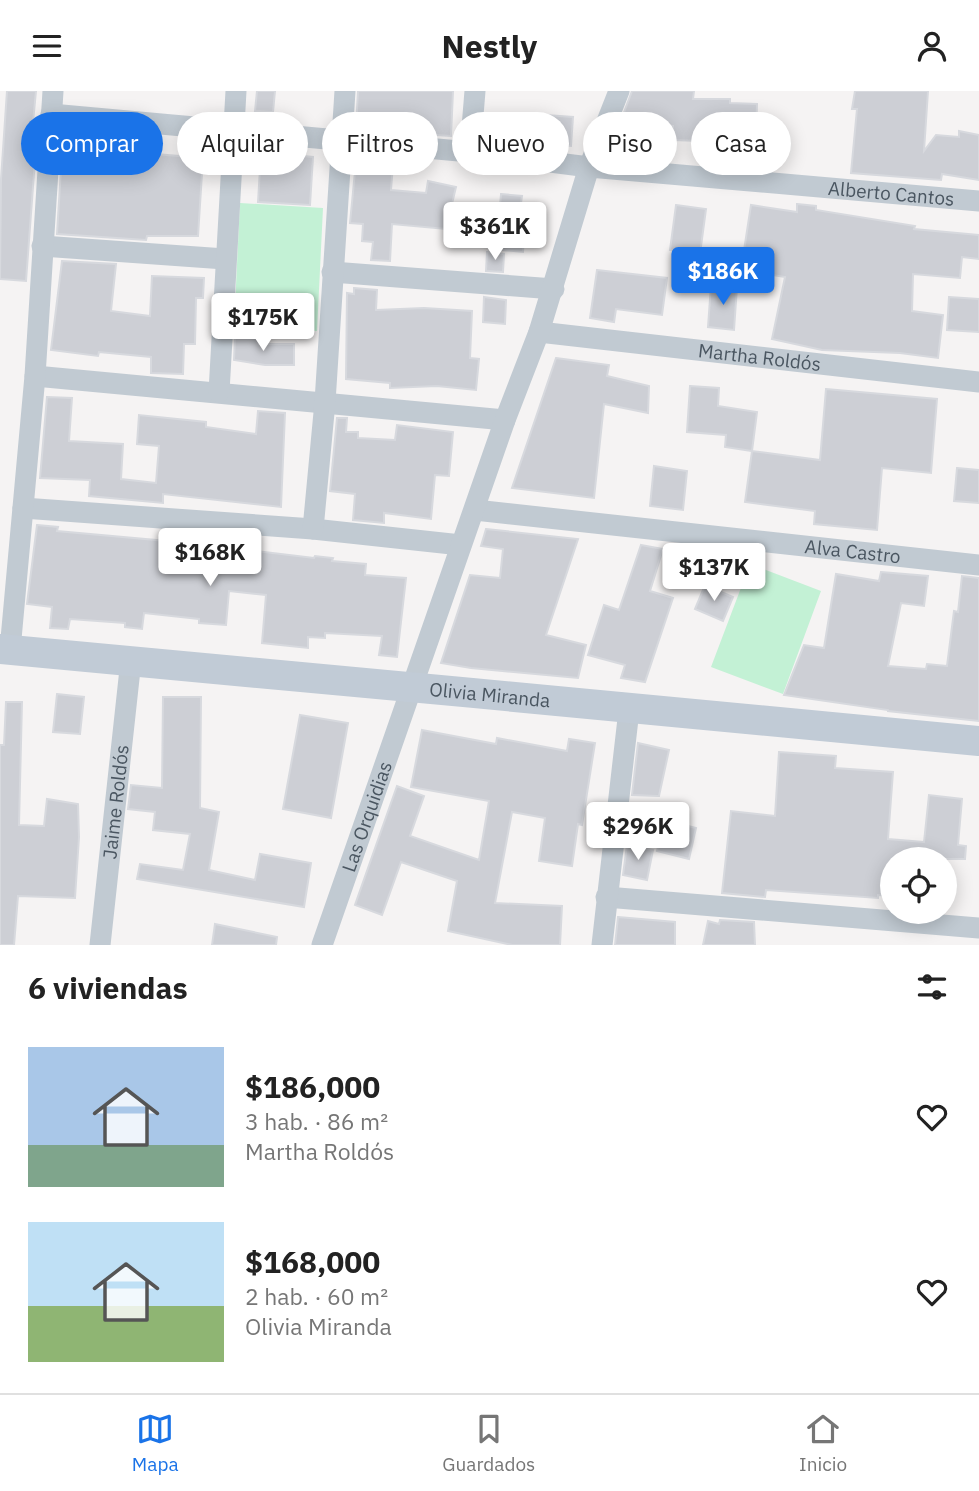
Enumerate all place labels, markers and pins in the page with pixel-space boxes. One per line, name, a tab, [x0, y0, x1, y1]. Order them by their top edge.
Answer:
pin: $361K	[446, 202, 544, 262]
pin: $186K	[674, 247, 772, 307]
pin: $175K	[214, 293, 312, 353]
pin: $168K	[161, 529, 259, 588]
pin: $137K	[665, 543, 763, 603]
pin: $296K	[589, 803, 687, 862]

